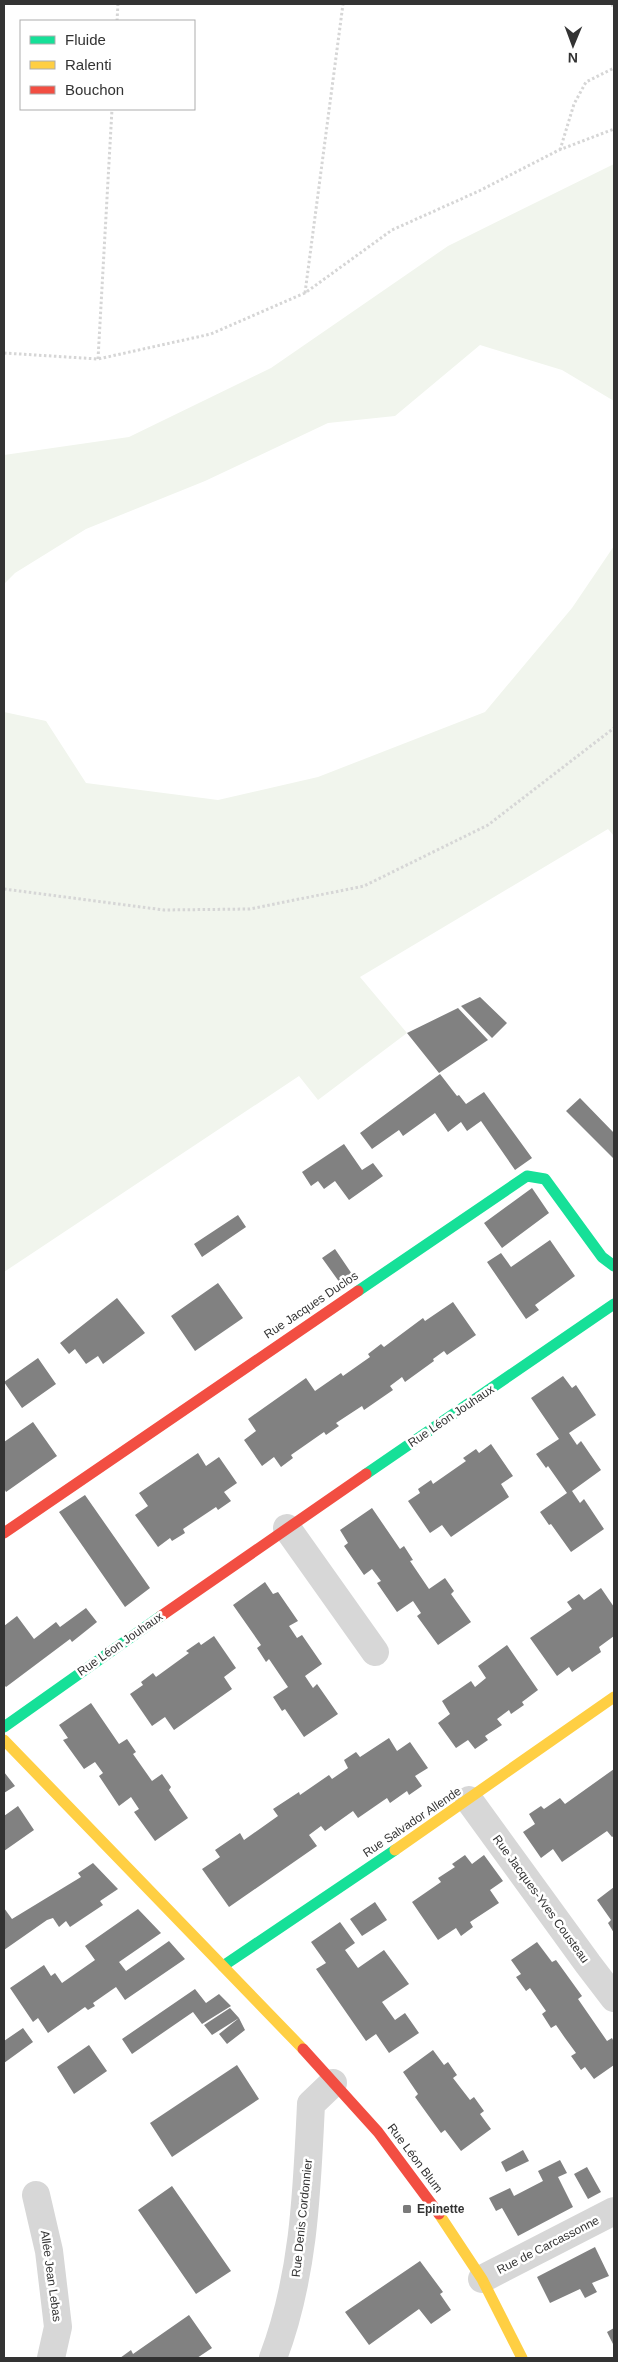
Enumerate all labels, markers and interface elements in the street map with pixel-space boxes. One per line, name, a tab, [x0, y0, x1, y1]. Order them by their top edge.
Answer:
legend	[20, 20, 195, 110]
north arrow	[548, 20, 598, 70]
text: Fluide	[65, 31, 106, 48]
text: N	[568, 50, 578, 66]
text: Ralenti	[65, 56, 112, 73]
text: Bouchon	[65, 81, 124, 98]
street label: Rue Jacques Duclos	[261, 1268, 361, 1342]
street label: Rue Léon Jouhaux	[405, 1382, 497, 1450]
street label: Rue Léon Jouhaux	[75, 1609, 165, 1679]
street label: Rue Salvador Allende	[360, 1784, 464, 1860]
street label: Rue Jacques-Yves Cousteau	[490, 1832, 592, 1966]
street label: Rue Léon Blum	[385, 2121, 445, 2195]
street label: Rue Denis Cordonnier	[289, 2158, 315, 2278]
place label: Epinette	[417, 2202, 465, 2216]
marker: Epinette	[401, 2203, 413, 2215]
street label: Rue de Carcassonne	[495, 2213, 602, 2277]
street label: Allée Jean Lebas	[38, 2229, 64, 2323]

